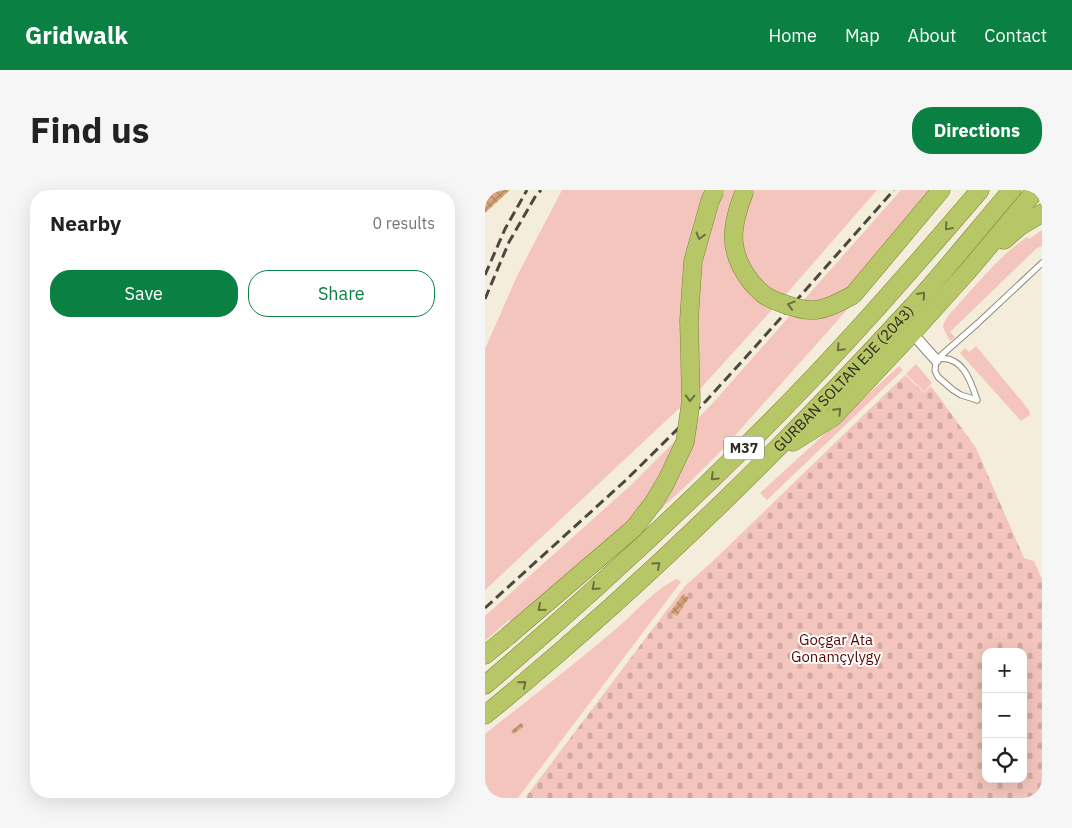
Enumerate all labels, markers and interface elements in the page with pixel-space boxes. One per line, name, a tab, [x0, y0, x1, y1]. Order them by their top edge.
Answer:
text: Gridwalk	[25, 19, 128, 51]
text: Home	[769, 24, 817, 47]
text: Map	[845, 24, 880, 47]
text: About	[908, 24, 956, 47]
text: Contact	[984, 24, 1047, 47]
text: Find us	[30, 107, 149, 153]
button: Directions	[912, 107, 1042, 154]
text: Nearby	[50, 209, 121, 237]
text: 0 results	[372, 213, 435, 233]
one-way arrow	[946, 221, 954, 230]
one-way arrow	[696, 232, 706, 240]
button: Save	[50, 270, 238, 317]
button: Share	[248, 270, 435, 317]
one-way arrow	[917, 291, 926, 300]
street label: GURBAN SOLTAN EJE (2043)	[769, 301, 918, 456]
one-way arrow	[787, 301, 796, 311]
one-way arrow	[837, 342, 846, 351]
one-way arrow	[685, 394, 695, 402]
one-way arrow	[832, 408, 841, 417]
road number: M37	[724, 437, 764, 460]
one-way arrow	[711, 471, 720, 480]
one-way arrow	[652, 562, 661, 571]
one-way arrow	[592, 582, 601, 591]
one-way arrow	[537, 602, 546, 611]
park label: Goçgar Ata Gonamçylygy	[791, 630, 881, 666]
map controls	[982, 648, 1027, 783]
button: +	[982, 648, 1027, 693]
one-way arrow	[517, 682, 526, 690]
button: −	[982, 693, 1027, 738]
button: locate	[982, 738, 1027, 783]

